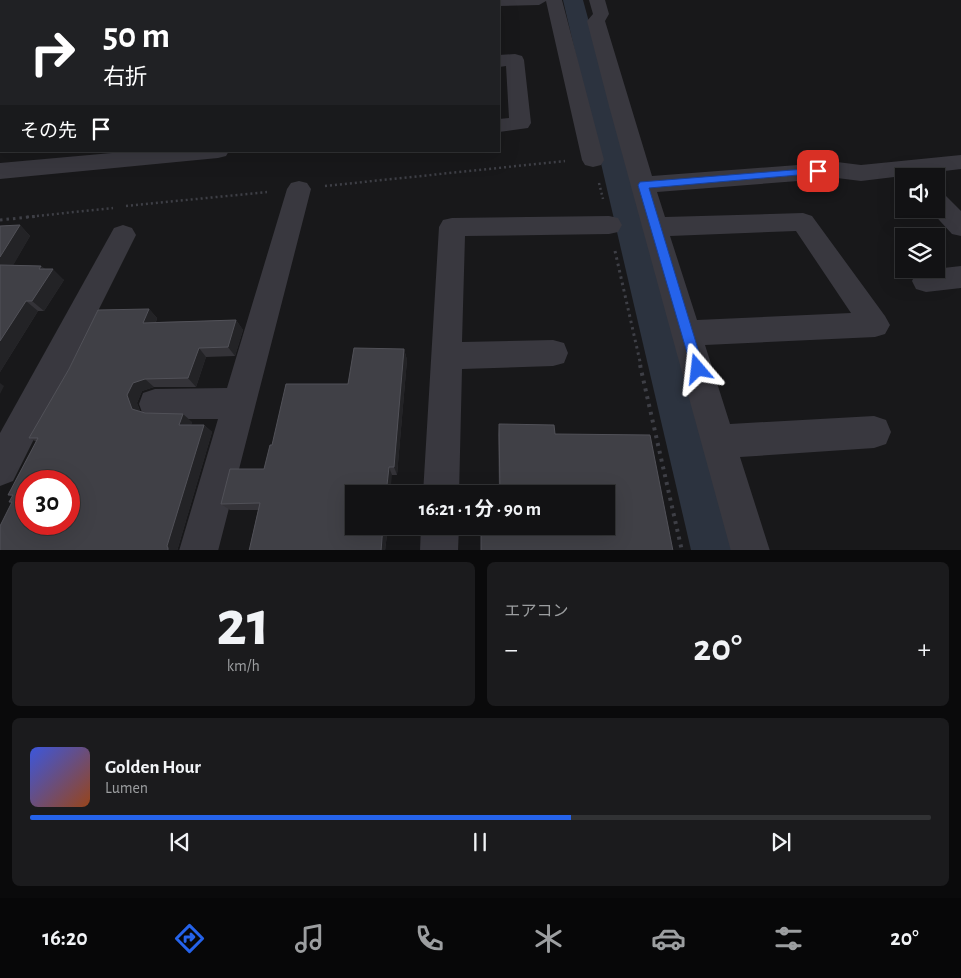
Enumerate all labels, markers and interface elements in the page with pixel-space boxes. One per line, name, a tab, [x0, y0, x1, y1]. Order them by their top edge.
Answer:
text: 50 m	[103, 19, 170, 54]
icon: right	[20, 20, 85, 85]
text: 右折	[103, 66, 147, 88]
icon: arrive	[87, 115, 115, 143]
text: その先	[20, 122, 77, 141]
pin	[797, 150, 839, 192]
icon: arrive	[804, 157, 832, 185]
map controls	[895, 168, 945, 278]
button: sound	[895, 168, 945, 218]
button: layers	[895, 228, 945, 278]
position arrow	[671, 342, 723, 394]
speed limit sign: 30	[15, 470, 80, 535]
text: 16:21 · 1 分 · 90 m	[419, 500, 541, 519]
text: 21	[216, 592, 270, 657]
text: エアコン	[505, 603, 569, 619]
text: 20°	[693, 630, 742, 668]
text: −	[505, 636, 518, 664]
text: +	[918, 636, 931, 664]
text: km/h	[227, 658, 260, 674]
text: Golden Hour	[105, 758, 201, 777]
text: Lumen	[105, 780, 148, 796]
icon: previous	[166, 828, 194, 856]
icon: pause	[466, 828, 494, 856]
icon: next	[767, 828, 795, 856]
icon: directions	[172, 921, 207, 956]
icon: music	[292, 921, 327, 956]
icon: phone	[412, 921, 447, 956]
icon: climate	[531, 921, 566, 956]
icon: car	[651, 921, 686, 956]
icon: filters	[771, 921, 806, 956]
text: 16:20	[42, 927, 88, 949]
text: 20°	[890, 927, 919, 949]

